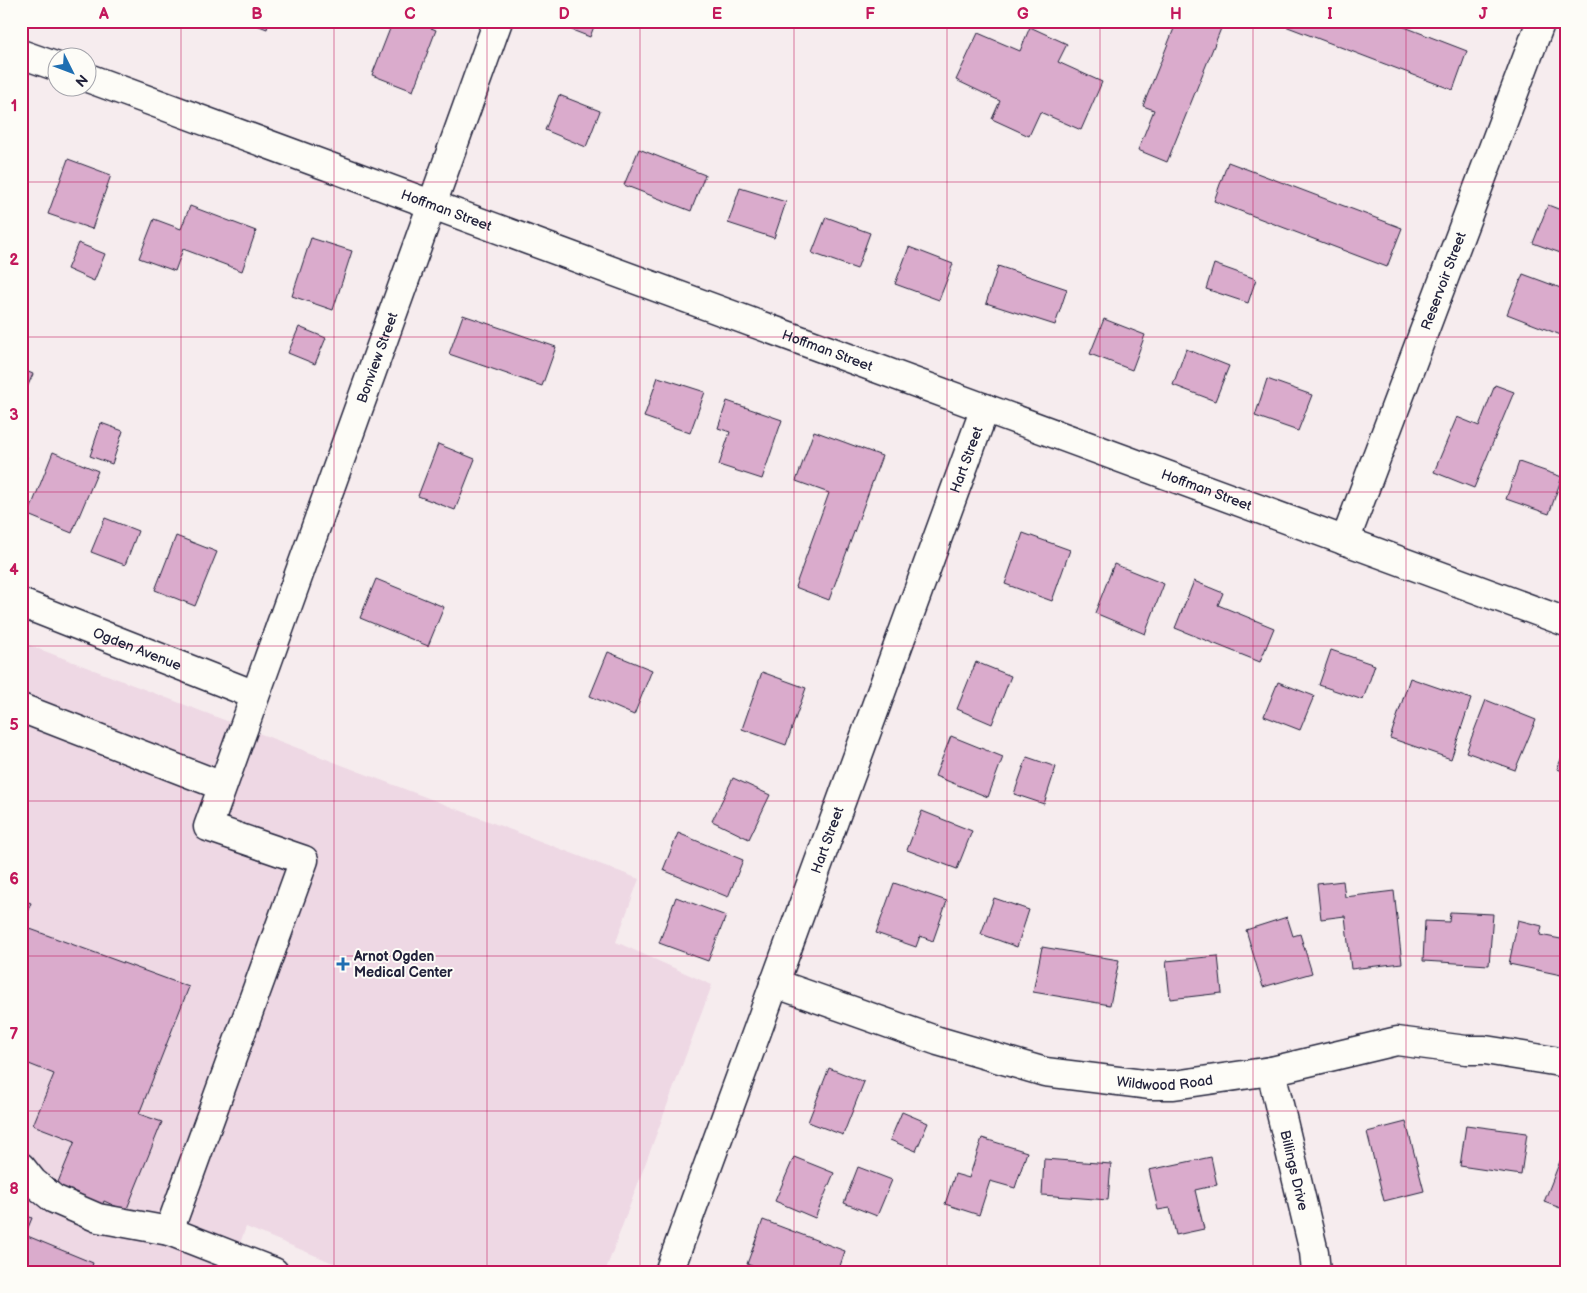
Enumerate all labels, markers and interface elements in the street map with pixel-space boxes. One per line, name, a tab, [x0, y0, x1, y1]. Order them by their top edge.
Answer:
text: A	[98, 5, 109, 24]
text: B	[251, 5, 263, 24]
text: C	[404, 5, 416, 24]
text: D	[558, 5, 570, 24]
text: E	[712, 5, 722, 24]
text: F	[865, 5, 875, 24]
text: G	[1017, 5, 1029, 24]
text: H	[1170, 5, 1182, 24]
text: I	[1327, 5, 1333, 24]
text: J	[1479, 5, 1488, 24]
north arrow	[48, 48, 98, 98]
text: N	[71, 71, 91, 90]
text: 1	[11, 97, 17, 116]
street label: Hoffman Street	[399, 186, 495, 235]
street label: Reservoir Street	[1417, 229, 1470, 332]
text: 2	[9, 251, 19, 270]
street label: Bonview Street	[353, 309, 402, 405]
street label: Hoffman Street	[780, 326, 876, 375]
text: 3	[9, 406, 19, 425]
street label: Hart Street	[947, 423, 987, 495]
street label: Hoffman Street	[1159, 466, 1255, 515]
text: 4	[9, 561, 19, 580]
street label: Ogden Avenue	[90, 624, 184, 674]
text: 5	[9, 716, 19, 735]
street label: Hart Street	[808, 804, 848, 876]
text: 6	[9, 870, 19, 889]
place label: Arnot Ogden Medical Center	[353, 948, 453, 981]
marker: Arnot Ogden Medical Center	[336, 957, 350, 971]
text: 7	[10, 1025, 19, 1044]
street label: Wildwood Road	[1116, 1071, 1214, 1094]
street label: Billings Drive	[1276, 1128, 1312, 1212]
text: 8	[9, 1180, 19, 1199]

